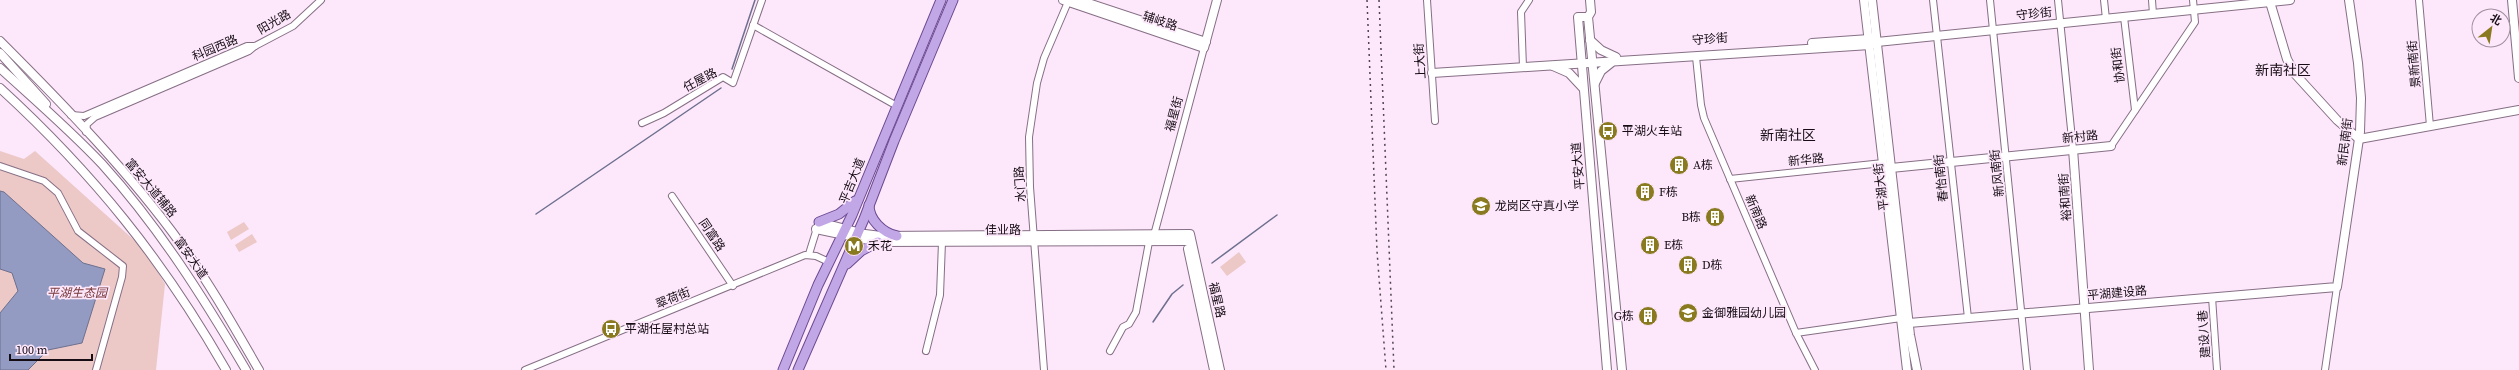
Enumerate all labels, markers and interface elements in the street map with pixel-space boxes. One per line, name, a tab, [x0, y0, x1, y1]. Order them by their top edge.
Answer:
street label: 守珍街	[2015, 4, 2053, 24]
street label: 阳光路	[254, 6, 294, 38]
street label: 辅岐路	[1140, 8, 1180, 34]
north arrow	[2471, 8, 2511, 48]
text: 北	[2487, 11, 2504, 29]
street label: 守珍街	[1691, 30, 1729, 48]
street label: 科园西路	[190, 31, 240, 65]
street label: 景新南街	[2404, 39, 2424, 89]
street label: 上大街	[1411, 42, 1429, 80]
street label: 协和街	[2108, 46, 2128, 84]
district label: 新南社区	[2255, 60, 2311, 80]
street label: 任屋路	[680, 64, 720, 96]
street label: 福星街	[1162, 95, 1186, 133]
street label: 新民南街	[2334, 117, 2356, 167]
bus stop icon: 平湖火车站	[1597, 120, 1619, 142]
place label: 平湖火车站	[1622, 123, 1682, 139]
district label: 新南社区	[1760, 125, 1816, 145]
street label: 新村路	[2061, 127, 2099, 147]
street label: 平安大道	[1568, 141, 1588, 191]
street label: 新风南街	[1987, 148, 2007, 198]
street label: 新华路	[1787, 150, 1825, 170]
street label: 春怡南街	[1931, 153, 1951, 203]
building icon: A栋	[1668, 154, 1690, 176]
street label: 富安大道辅路	[122, 155, 180, 221]
street label: 平吉大道	[836, 156, 868, 206]
place label: A栋	[1693, 157, 1713, 173]
street label: 平湖大街	[1870, 162, 1892, 212]
street label: 水门路	[1011, 165, 1029, 203]
street label: 裕和南街	[2055, 172, 2075, 222]
building icon: F栋	[1634, 181, 1656, 203]
place label: F栋	[1659, 184, 1678, 200]
street label: 新南路	[1742, 192, 1770, 232]
school or university icon: 龙岗区守真小学	[1470, 195, 1492, 217]
place label: 龙岗区守真小学	[1495, 198, 1579, 214]
building icon: B栋	[1704, 206, 1726, 228]
place label: B栋	[1681, 209, 1701, 225]
street label: 同富路	[695, 216, 729, 254]
street label: 佳业路	[985, 222, 1021, 238]
street label: 富安大道	[171, 234, 211, 282]
building icon: E栋	[1639, 234, 1661, 256]
metro station icon: 禾花	[843, 235, 865, 257]
place label: E栋	[1664, 237, 1683, 253]
place label: 禾花	[868, 238, 892, 254]
building icon: D栋	[1677, 254, 1699, 276]
place label: D栋	[1702, 257, 1723, 273]
street label: 福星路	[1205, 281, 1229, 319]
street label: 平湖建设路	[2086, 282, 2148, 304]
street label: 翠荷街	[653, 284, 693, 312]
park label: 平湖生态园	[47, 285, 109, 301]
school or university icon: 金御雅园幼儿园	[1677, 302, 1699, 324]
building icon: G栋	[1637, 305, 1659, 327]
place label: 金御雅园幼儿园	[1702, 305, 1786, 321]
place label: G栋	[1614, 308, 1634, 324]
street label: 建设八巷	[2194, 309, 2214, 359]
bus stop icon: 平湖任屋村总站	[600, 318, 622, 340]
place label: 平湖任屋村总站	[625, 321, 709, 337]
scale bar	[10, 336, 92, 362]
text: 100 m	[16, 342, 48, 358]

